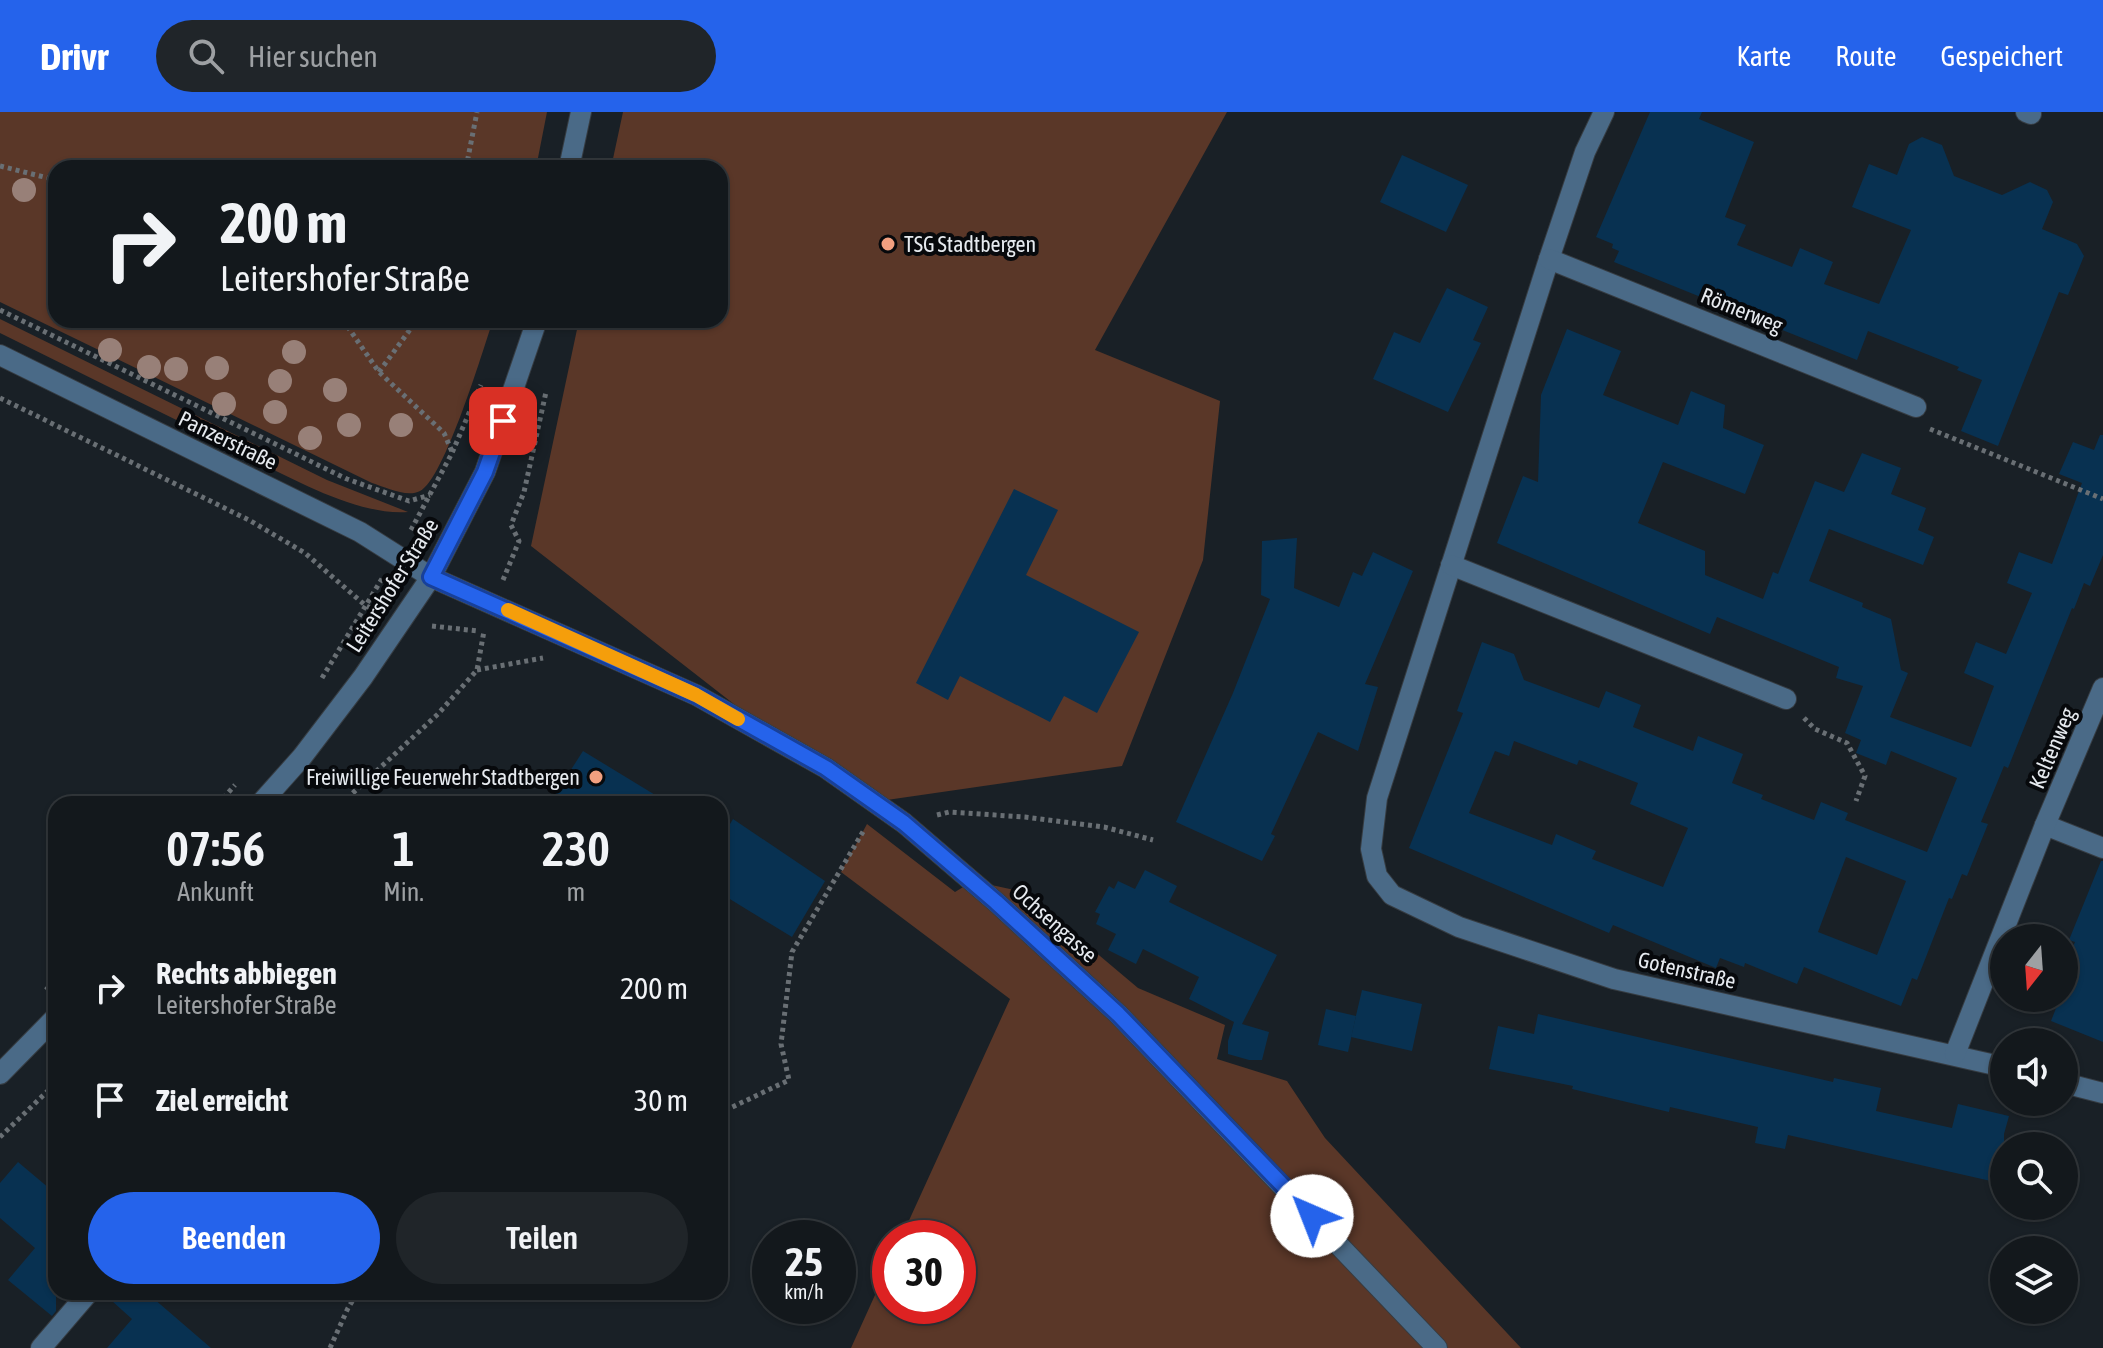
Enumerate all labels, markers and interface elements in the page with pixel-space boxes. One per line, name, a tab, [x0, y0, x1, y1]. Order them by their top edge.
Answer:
search box	[156, 20, 716, 92]
icon: search	[184, 34, 228, 78]
text: Drivr	[40, 35, 108, 78]
text: Hier suchen	[248, 39, 378, 73]
text: Karte	[1737, 40, 1791, 72]
text: Route	[1835, 40, 1896, 72]
text: Gespeichert	[1940, 40, 2063, 72]
text: 200 m	[220, 191, 347, 255]
icon: right	[88, 192, 192, 296]
place label: TSG Stadtbergen	[904, 231, 1036, 257]
marker: TSG Stadtbergen	[879, 235, 897, 253]
text: Leitershofer Straße	[220, 257, 470, 299]
street label: Römerweg	[1697, 282, 1787, 338]
pin	[469, 387, 537, 455]
icon: arrive	[481, 399, 525, 443]
street label: Panzerstraße	[175, 405, 281, 475]
street label: Leitershofer Straße	[341, 513, 443, 657]
street label: Keltenweg	[2023, 703, 2081, 792]
place label: Freiwillige Feuerwehr Stadtbergen	[306, 764, 580, 790]
marker: Freiwillige Feuerwehr Stadtbergen	[587, 768, 605, 786]
text: 07:56	[166, 821, 265, 876]
text: 1	[392, 821, 415, 876]
text: 230	[542, 821, 610, 876]
text: Ankunft	[177, 877, 254, 907]
text: Min.	[383, 877, 424, 907]
text: m	[567, 877, 585, 907]
street label: Ochsengasse	[1007, 878, 1103, 968]
north arrow	[1990, 924, 2078, 1012]
map controls	[1990, 924, 2078, 1324]
street label: Gotenstraße	[1636, 946, 1738, 994]
text: Rechts abbiegen	[156, 956, 337, 990]
icon: right	[88, 966, 132, 1010]
text: 200 m	[620, 971, 688, 1005]
text: Leitershofer Straße	[156, 990, 336, 1020]
button: sound	[1990, 1028, 2078, 1116]
icon: arrive	[88, 1078, 132, 1122]
text: Ziel erreicht	[156, 1083, 288, 1117]
text: 30 m	[634, 1083, 688, 1117]
button: search	[1990, 1132, 2078, 1220]
position arrow	[1270, 1174, 1354, 1258]
button: Beenden	[88, 1192, 380, 1284]
button: Teilen	[396, 1192, 688, 1284]
speed limit sign: 30	[872, 1220, 976, 1324]
button: layers	[1990, 1236, 2078, 1324]
text: 25	[785, 1239, 823, 1284]
text: km/h	[784, 1280, 824, 1303]

